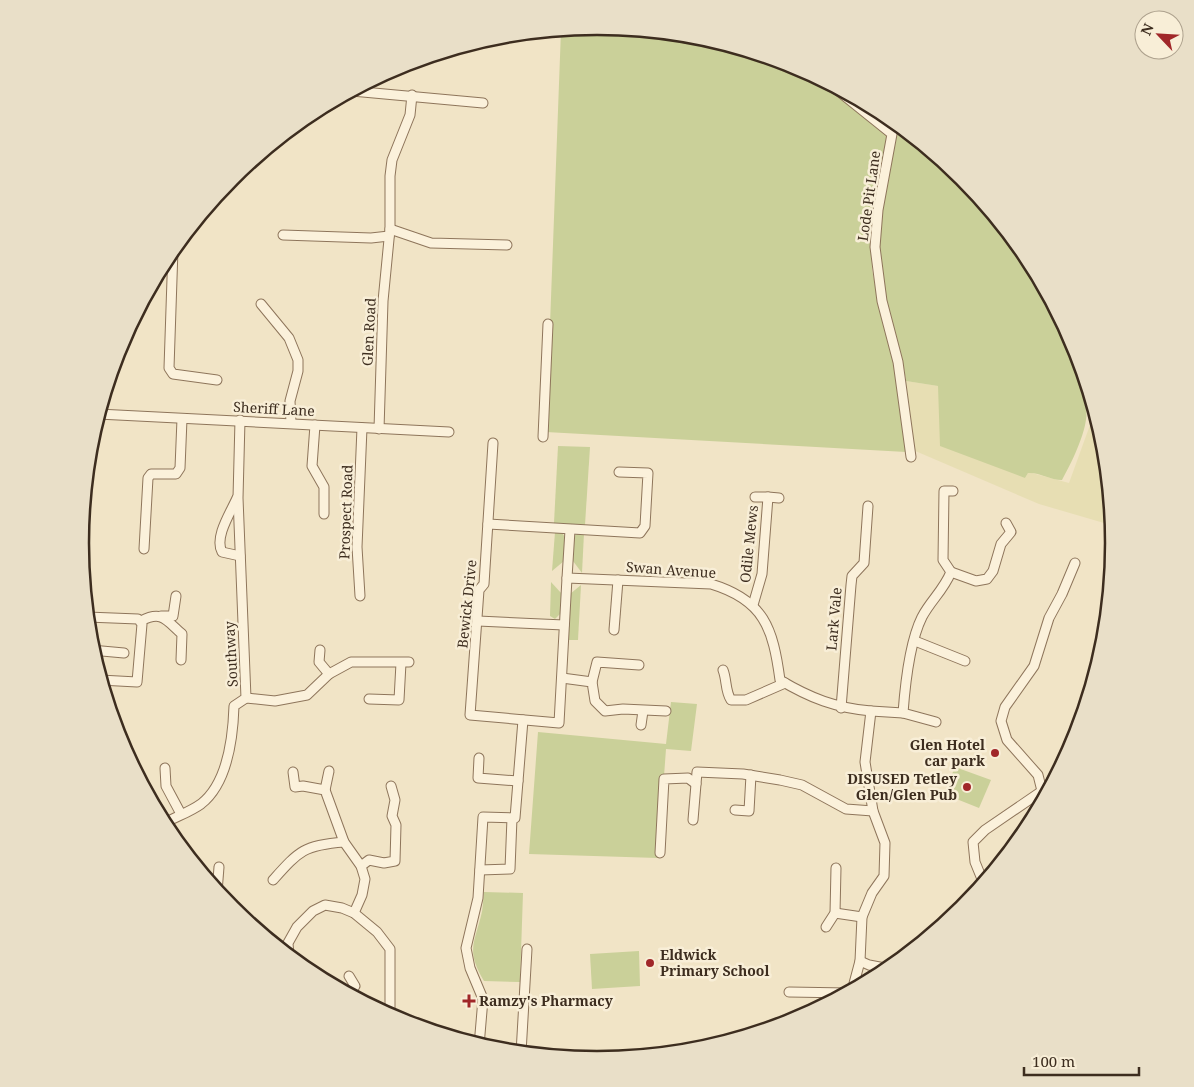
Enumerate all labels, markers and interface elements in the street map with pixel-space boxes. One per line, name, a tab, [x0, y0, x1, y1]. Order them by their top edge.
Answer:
north arrow	[1134, 10, 1184, 60]
text: N	[1136, 20, 1158, 38]
street label: Lode Pit Lane	[853, 149, 884, 242]
street label: Glen Road	[357, 297, 380, 367]
street label: Sheriff Lane	[233, 397, 315, 420]
street label: Prospect Road	[334, 464, 357, 560]
street label: Odile Mews	[735, 504, 762, 584]
street label: Swan Avenue	[625, 557, 717, 582]
street label: Bewick Drive	[452, 559, 481, 649]
street label: Lark Vale	[821, 587, 846, 651]
street label: Southway	[219, 620, 242, 687]
place label: Glen Hotel car park	[910, 735, 985, 770]
marker: Glen Hotel car park	[989, 747, 1001, 759]
place label: DISUSED Tetley Glen/Glen Pub	[847, 769, 958, 804]
marker: DISUSED Tetley Glen/Glen Pub	[961, 781, 973, 793]
place label: Eldwick Primary School	[660, 945, 769, 980]
marker: Eldwick Primary School	[644, 957, 656, 969]
place label: Ramzy's Pharmacy	[479, 991, 614, 1010]
marker: Ramzy's Pharmacy	[463, 995, 475, 1007]
scale bar	[1024, 1044, 1139, 1076]
text: 100 m	[1032, 1051, 1075, 1071]

